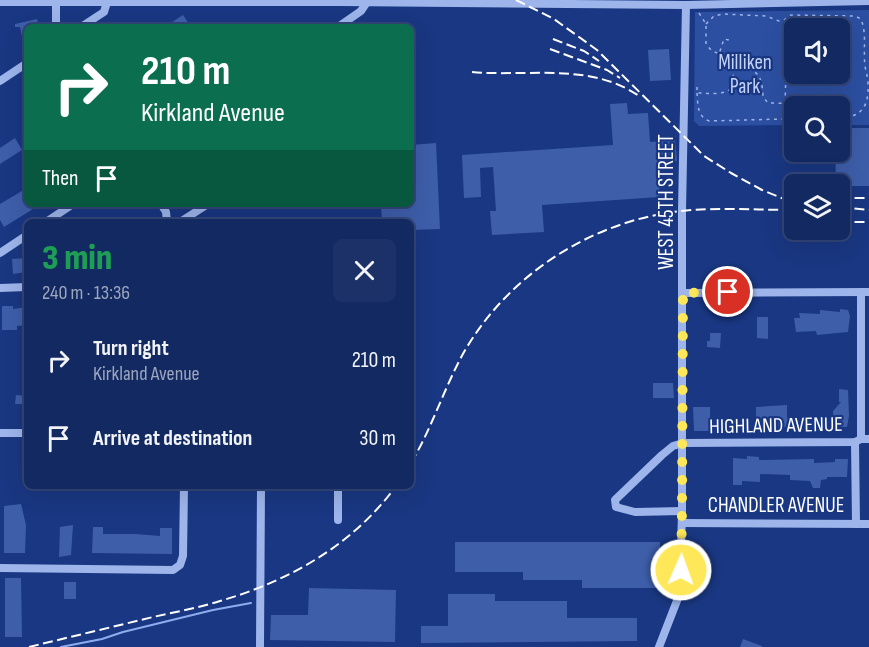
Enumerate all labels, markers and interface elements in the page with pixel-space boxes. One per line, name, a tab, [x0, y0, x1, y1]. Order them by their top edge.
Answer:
map controls	[784, 18, 850, 240]
button: sound	[784, 18, 850, 84]
text: 210 m	[141, 46, 230, 97]
icon: right	[42, 48, 120, 126]
park label: Milliken Park	[718, 50, 772, 99]
button: search	[784, 96, 850, 162]
text: Kirkland Avenue	[141, 97, 285, 129]
street label: WEST 45TH STREET	[654, 134, 679, 270]
icon: arrive	[90, 162, 123, 195]
text: Then	[42, 165, 78, 192]
button: layers	[784, 174, 850, 240]
text: 3 min	[42, 237, 112, 280]
button: close	[333, 239, 396, 302]
pin	[702, 266, 753, 317]
icon: arrive	[711, 275, 744, 308]
text: 240 m · 13:36	[42, 281, 130, 305]
text: Turn right	[93, 335, 169, 362]
icon: right	[42, 344, 75, 377]
text: 210 m	[352, 347, 396, 374]
text: Kirkland Avenue	[93, 362, 200, 386]
street label: HIGHLAND AVENUE	[709, 412, 843, 439]
icon: arrive	[42, 422, 75, 455]
text: Arrive at destination	[93, 425, 252, 452]
text: 30 m	[359, 425, 396, 452]
street label: CHANDLER AVENUE	[708, 493, 844, 518]
position arrow	[649, 538, 713, 602]

